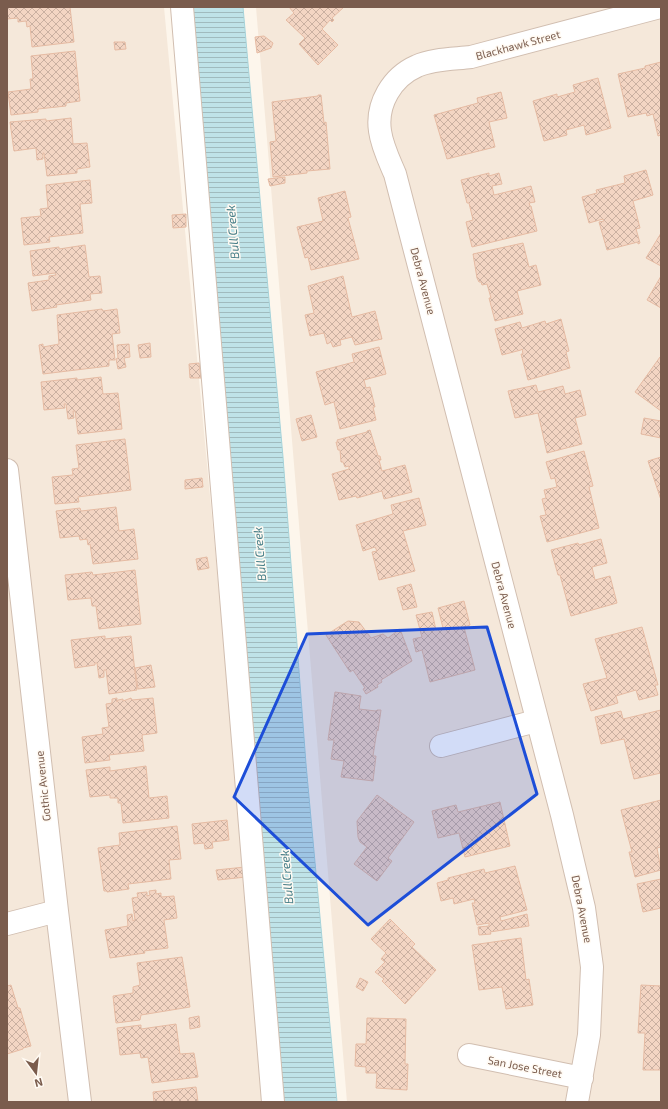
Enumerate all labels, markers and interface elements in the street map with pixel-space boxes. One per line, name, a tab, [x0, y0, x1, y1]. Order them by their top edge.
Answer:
street label: Blackhawk Street	[474, 27, 562, 62]
water label: Bull Creek	[223, 204, 241, 260]
street label: Debra Avenue	[408, 246, 439, 316]
water label: Bull Creek	[250, 526, 268, 582]
street label: Debra Avenue	[489, 560, 520, 630]
street label: Gothic Avenue	[32, 750, 53, 822]
water label: Bull Creek	[277, 849, 295, 905]
street label: Debra Avenue	[570, 874, 595, 944]
north arrow	[16, 1053, 56, 1093]
street label: San Jose Street	[487, 1053, 563, 1080]
text: N	[33, 1076, 44, 1090]

